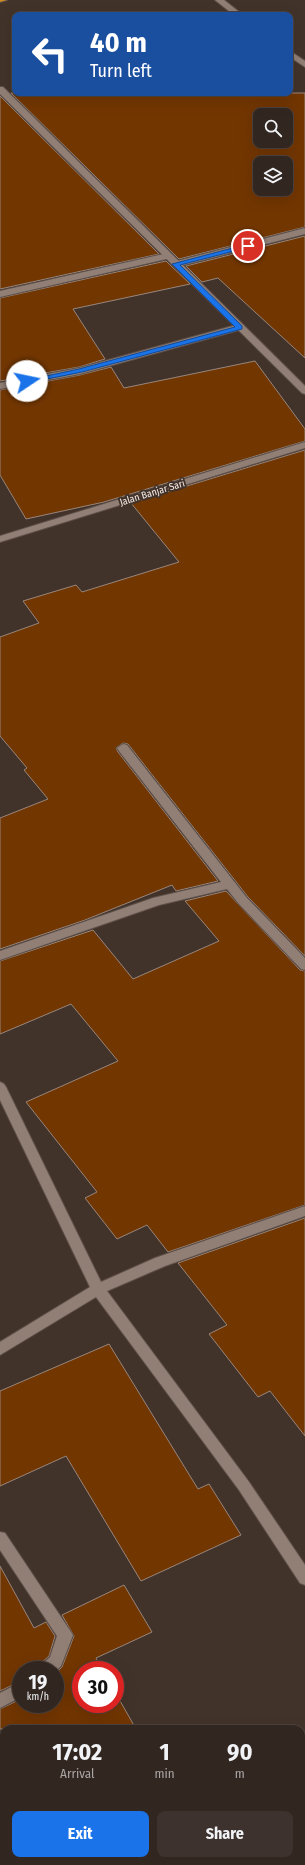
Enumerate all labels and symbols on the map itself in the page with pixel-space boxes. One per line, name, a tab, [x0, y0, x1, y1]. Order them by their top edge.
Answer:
pin	[231, 229, 265, 263]
position arrow	[6, 360, 48, 402]
street label: Jalan Banjar Sari	[118, 477, 186, 509]
speed limit sign: 30	[72, 1661, 124, 1713]

